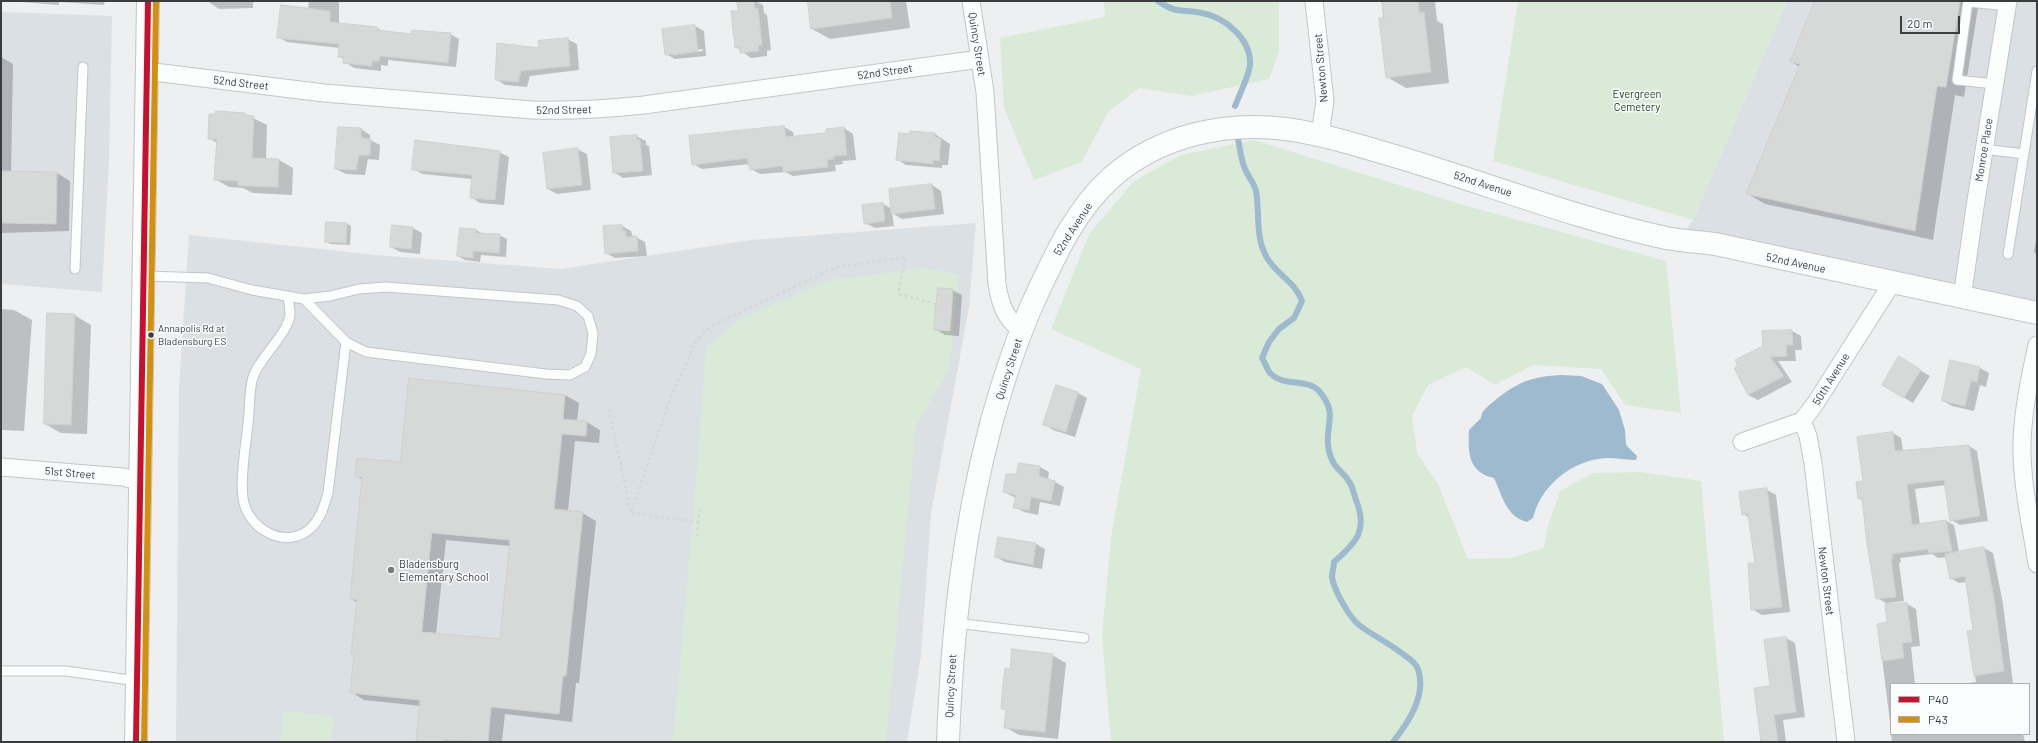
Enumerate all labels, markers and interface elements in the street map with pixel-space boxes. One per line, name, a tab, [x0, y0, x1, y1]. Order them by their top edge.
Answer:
scale bar	[1902, 8, 1962, 34]
street label: Quincy Street	[965, 11, 989, 77]
text: 20 m	[1907, 16, 1933, 30]
street label: Newton Street	[1311, 33, 1331, 103]
street label: 52nd Street	[857, 62, 913, 82]
street label: 52nd Street	[213, 73, 269, 93]
park label: Evergreen Cemetery	[1613, 87, 1661, 113]
street label: 52nd Street	[536, 103, 592, 117]
street label: Monroe Place	[1972, 117, 1996, 183]
street label: 52nd Avenue	[1452, 168, 1514, 200]
street label: 52nd Avenue	[1051, 200, 1095, 258]
street label: 52nd Avenue	[1765, 250, 1827, 276]
place label: Annapolis Rd at Bladensburg ES	[158, 323, 226, 346]
marker: Annapolis Rd at Bladensburg ES	[146, 330, 156, 340]
street label: Quincy Street	[993, 337, 1025, 401]
street label: 50th Avenue	[1810, 351, 1852, 407]
street label: 51st Street	[44, 464, 96, 482]
street label: Newton Street	[1815, 546, 1837, 616]
place label: Bladensburg Elementary School	[399, 557, 489, 583]
marker: Bladensburg Elementary School	[386, 565, 396, 575]
street label: Quincy Street	[943, 654, 959, 718]
legend	[1890, 683, 2030, 735]
text: P40	[1928, 692, 1949, 706]
text: P43	[1928, 712, 1948, 726]

